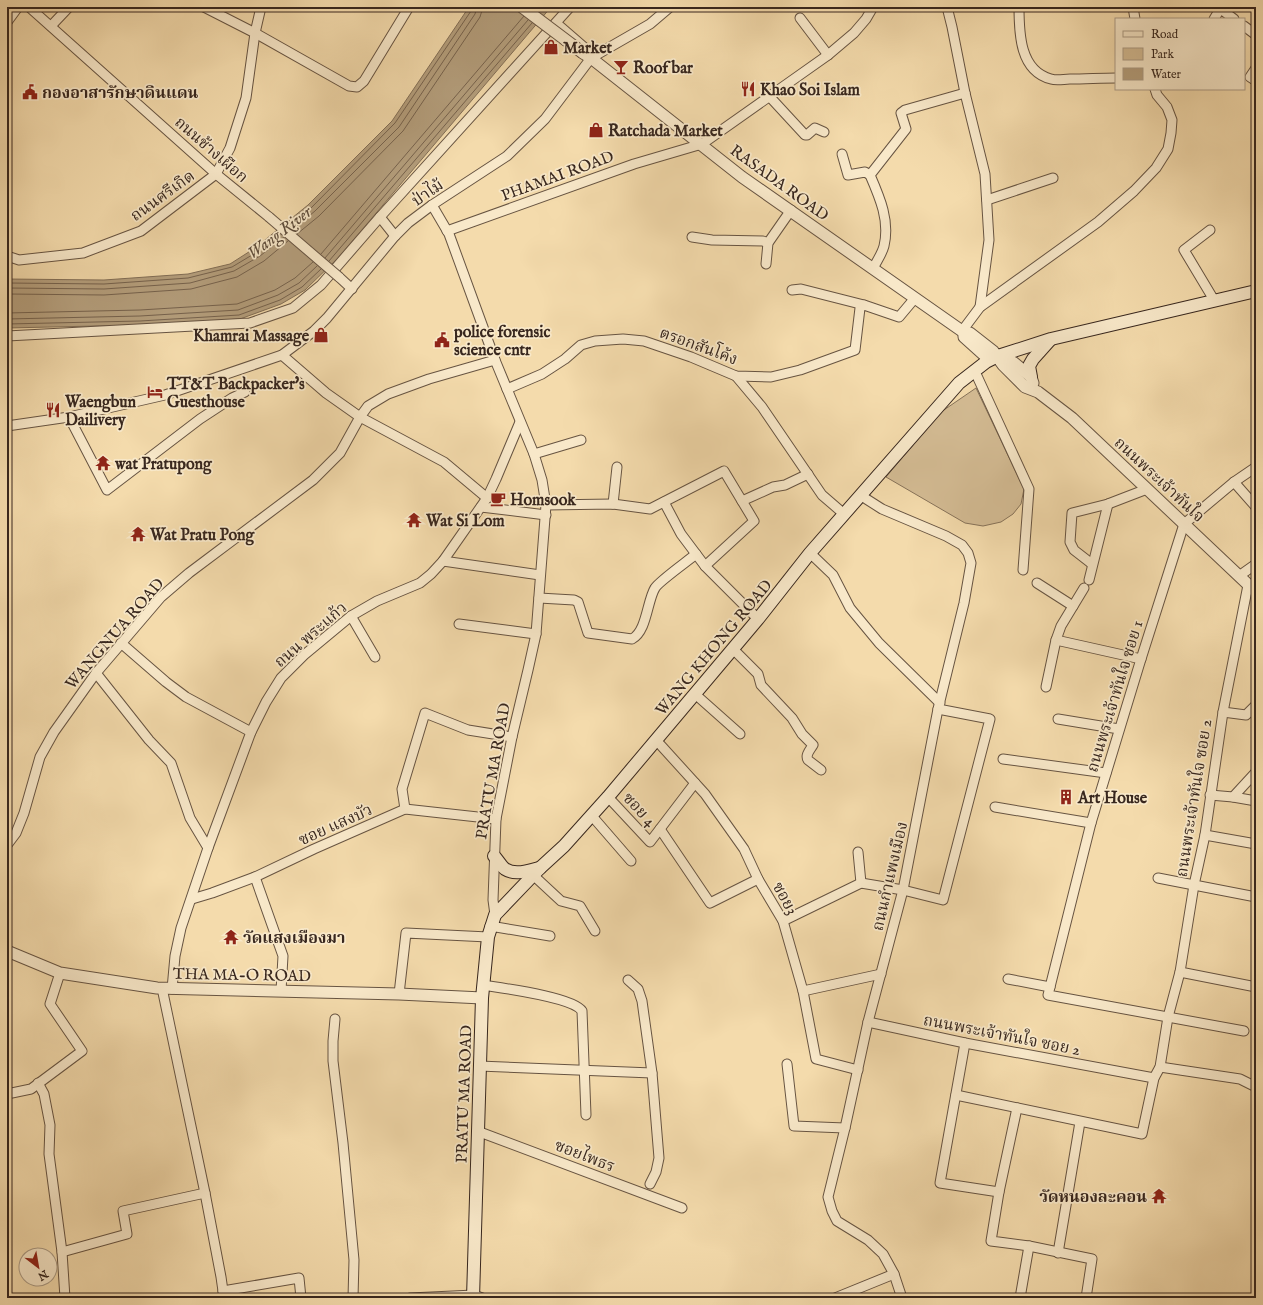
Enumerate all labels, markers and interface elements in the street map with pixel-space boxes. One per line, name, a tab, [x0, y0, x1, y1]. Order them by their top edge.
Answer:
legend	[1115, 18, 1245, 90]
text: Road	[1151, 27, 1179, 42]
shop icon: Market	[542, 38, 560, 56]
place label: Market	[563, 39, 613, 59]
text: Park	[1151, 47, 1174, 62]
bar icon: Roof bar	[612, 58, 630, 76]
place label: Roof bar	[633, 59, 693, 79]
text: Water	[1151, 67, 1182, 82]
restaurant icon: Khao Soi Islam	[739, 80, 757, 98]
place label: Khao Soi Islam	[760, 81, 860, 101]
public building icon: กองอาสารักษาดินแดน	[21, 83, 39, 101]
place label: กองอาสารักษาดินแดน	[42, 84, 199, 104]
street label: ถนนช้างเผือก	[170, 113, 252, 188]
shop icon: Ratchada Market	[587, 121, 605, 139]
place label: Ratchada Market	[608, 122, 723, 142]
street label: RASADA ROAD	[726, 141, 832, 226]
street label: PHAMAI ROAD	[499, 147, 617, 207]
street label: ถนนศรีเกิด	[127, 167, 199, 227]
street label: ป่าไม้	[407, 174, 448, 211]
water label: Wang River	[244, 201, 317, 264]
street label: ตรอกสันโค้ง	[656, 322, 741, 370]
place label: police forensic science cntr	[453, 323, 550, 361]
shop icon: Khamrai Massage	[312, 326, 330, 344]
place label: Khamrai Massage	[193, 327, 310, 347]
public building icon: police forensic science cntr	[433, 331, 451, 349]
place label: TT&T Backpacker's Guesthouse	[166, 375, 305, 413]
hotel icon: TT&T Backpacker's Guesthouse	[146, 383, 164, 401]
place label: Waengbun Dailivery	[64, 393, 136, 431]
restaurant icon: Waengbun Dailivery	[44, 401, 62, 419]
street label: ถนนพระเจ้าทันใจ	[1109, 432, 1209, 527]
temple icon: wat Pratupong	[94, 454, 112, 472]
place label: wat Pratupong	[114, 455, 213, 475]
cafe icon: Homsook	[489, 490, 507, 508]
place label: Homsook	[510, 491, 576, 511]
temple icon: Wat Si Lom	[405, 511, 423, 529]
place label: Wat Si Lom	[425, 512, 505, 532]
temple icon: Wat Pratu Pong	[129, 525, 147, 543]
place label: Wat Pratu Pong	[149, 526, 256, 546]
street label: WANGNUA ROAD	[62, 574, 169, 694]
street label: WANG KHONG ROAD	[652, 576, 777, 720]
street label: ถนน พระแก้ว	[271, 598, 352, 673]
street label: ถนนพระเจ้าทันใจ ซอย 1	[1081, 618, 1149, 775]
street label: PRATU MA ROAD	[472, 701, 516, 841]
street label: ถนนพระเจ้าทันใจ ซอย 2	[1171, 718, 1217, 879]
building icon: Art House	[1057, 788, 1075, 806]
street label: ซอย 4	[618, 789, 660, 832]
place label: Art House	[1077, 789, 1148, 809]
street label: ซอย แสงบัว	[296, 801, 376, 851]
street label: ถนนกำแพงเมือง	[869, 820, 913, 933]
street label: ซอย3	[767, 879, 801, 919]
temple icon: วัดแสงเมืองมา	[222, 928, 240, 946]
place label: วัดแสงเมืองมา	[243, 929, 345, 949]
street label: THA MA-O ROAD	[173, 965, 311, 987]
street label: ถนนพระเจ้าทันใจ ซอย 2	[921, 1009, 1082, 1061]
street label: PRATU MA ROAD	[453, 1024, 477, 1164]
street label: ซอยไพธร	[551, 1134, 618, 1177]
temple icon: วัดหนองละคอน	[1150, 1187, 1168, 1205]
place label: วัดหนองละคอน	[1039, 1188, 1147, 1208]
north arrow	[18, 1247, 58, 1287]
text: N	[35, 1266, 51, 1283]

